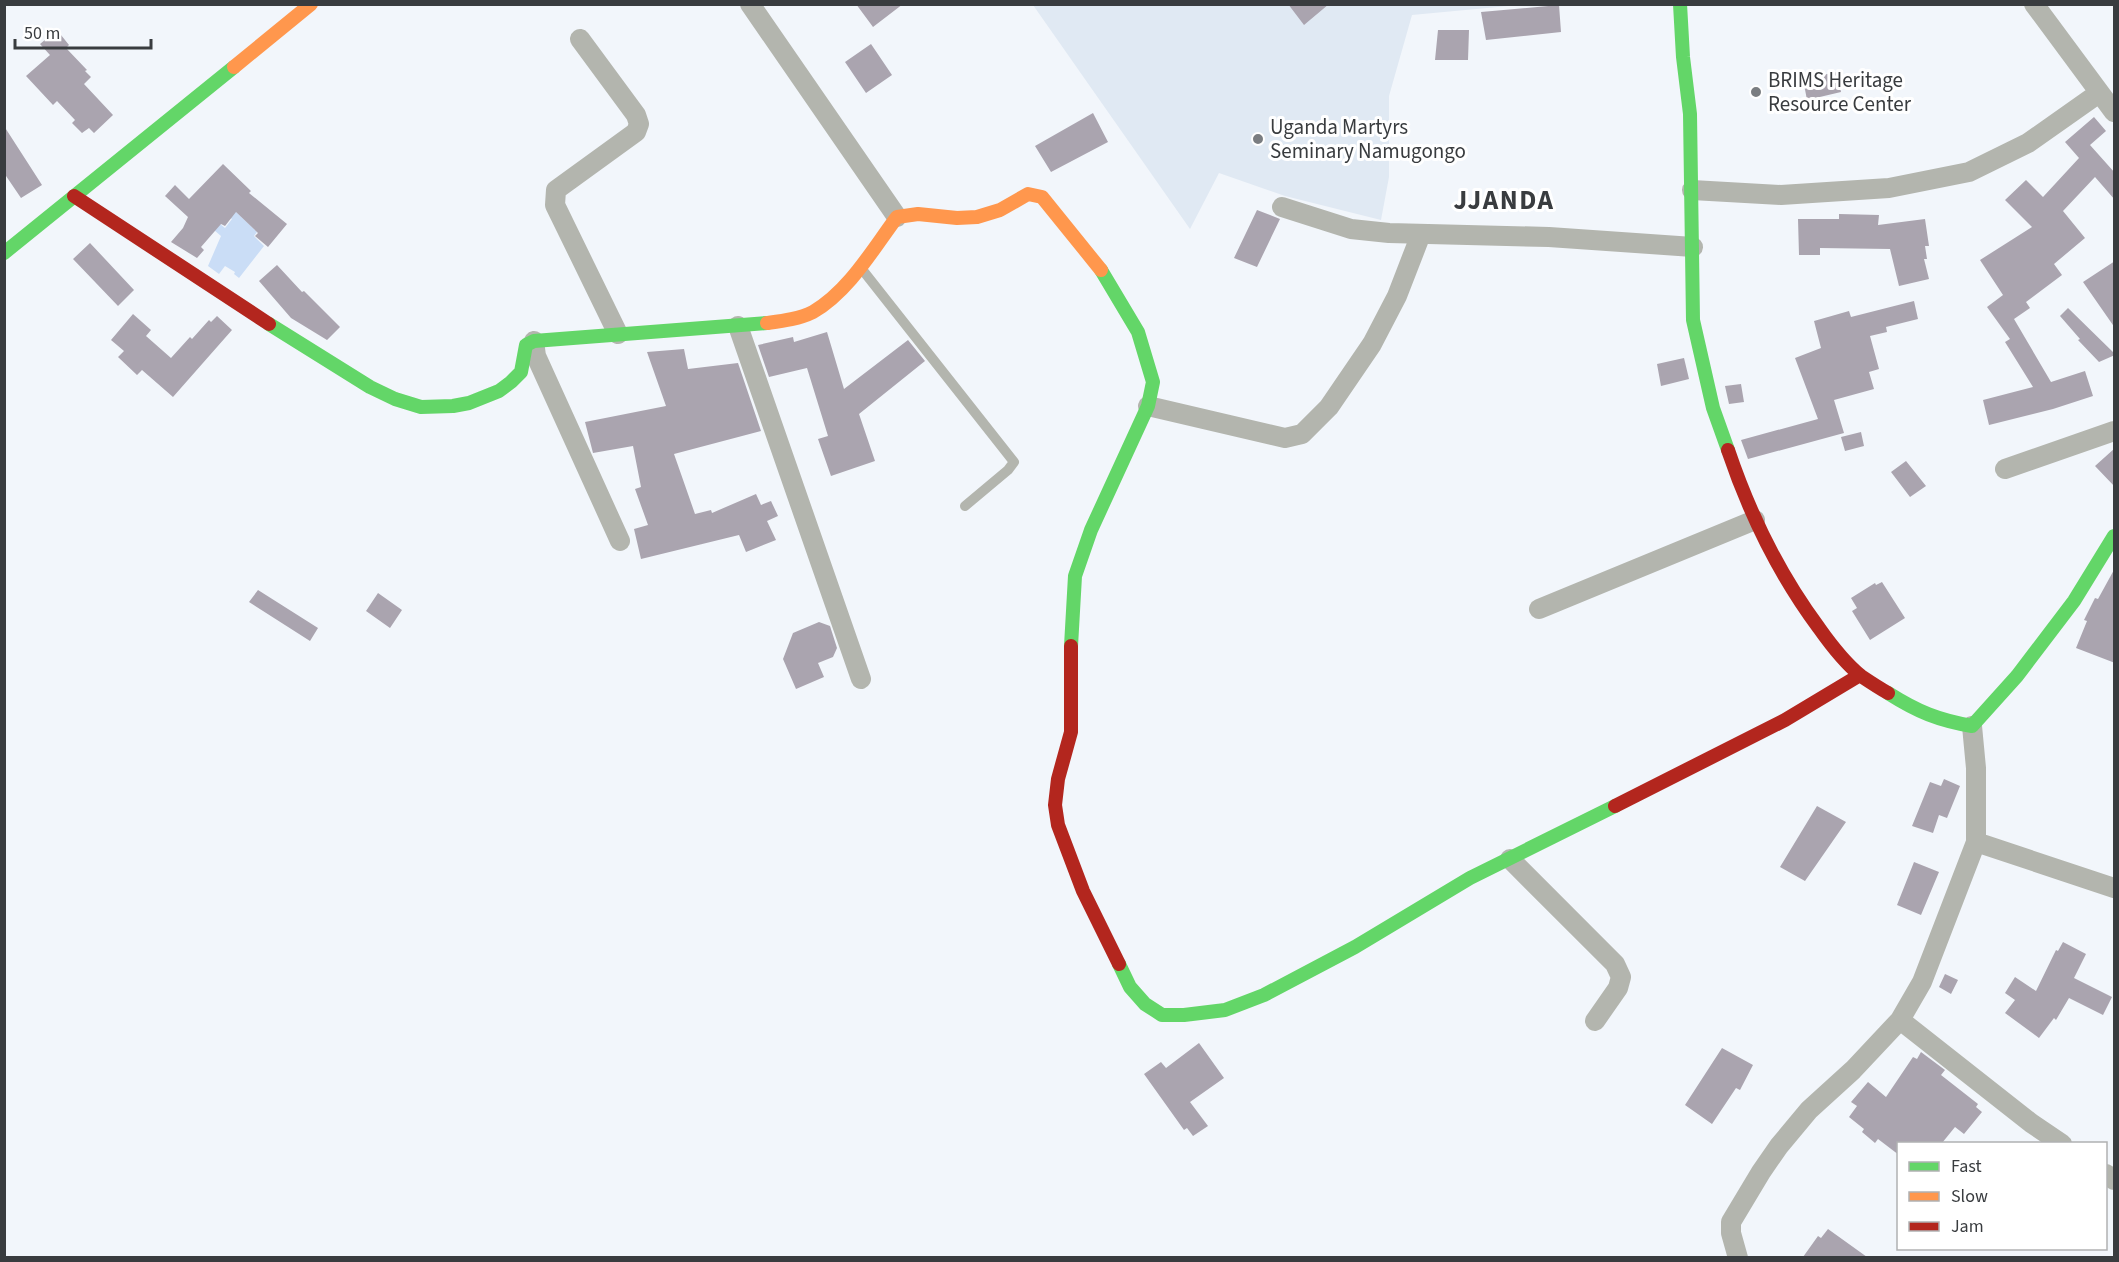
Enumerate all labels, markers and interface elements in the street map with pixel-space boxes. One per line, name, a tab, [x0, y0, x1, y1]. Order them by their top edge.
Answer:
scale bar	[15, 12, 152, 50]
text: 50 m	[24, 21, 60, 46]
place label: BRIMS Heritage Resource Center	[1768, 65, 1912, 119]
marker: BRIMS Heritage Resource Center	[1749, 85, 1763, 99]
place label: Uganda Martyrs Seminary Namugongo	[1270, 112, 1466, 166]
marker: Uganda Martyrs Seminary Namugongo	[1251, 132, 1265, 146]
district label: JJANDA	[1453, 181, 1555, 220]
legend	[1897, 1142, 2107, 1250]
text: Fast	[1951, 1154, 1982, 1179]
text: Slow	[1951, 1184, 1988, 1209]
text: Jam	[1951, 1214, 1984, 1239]

